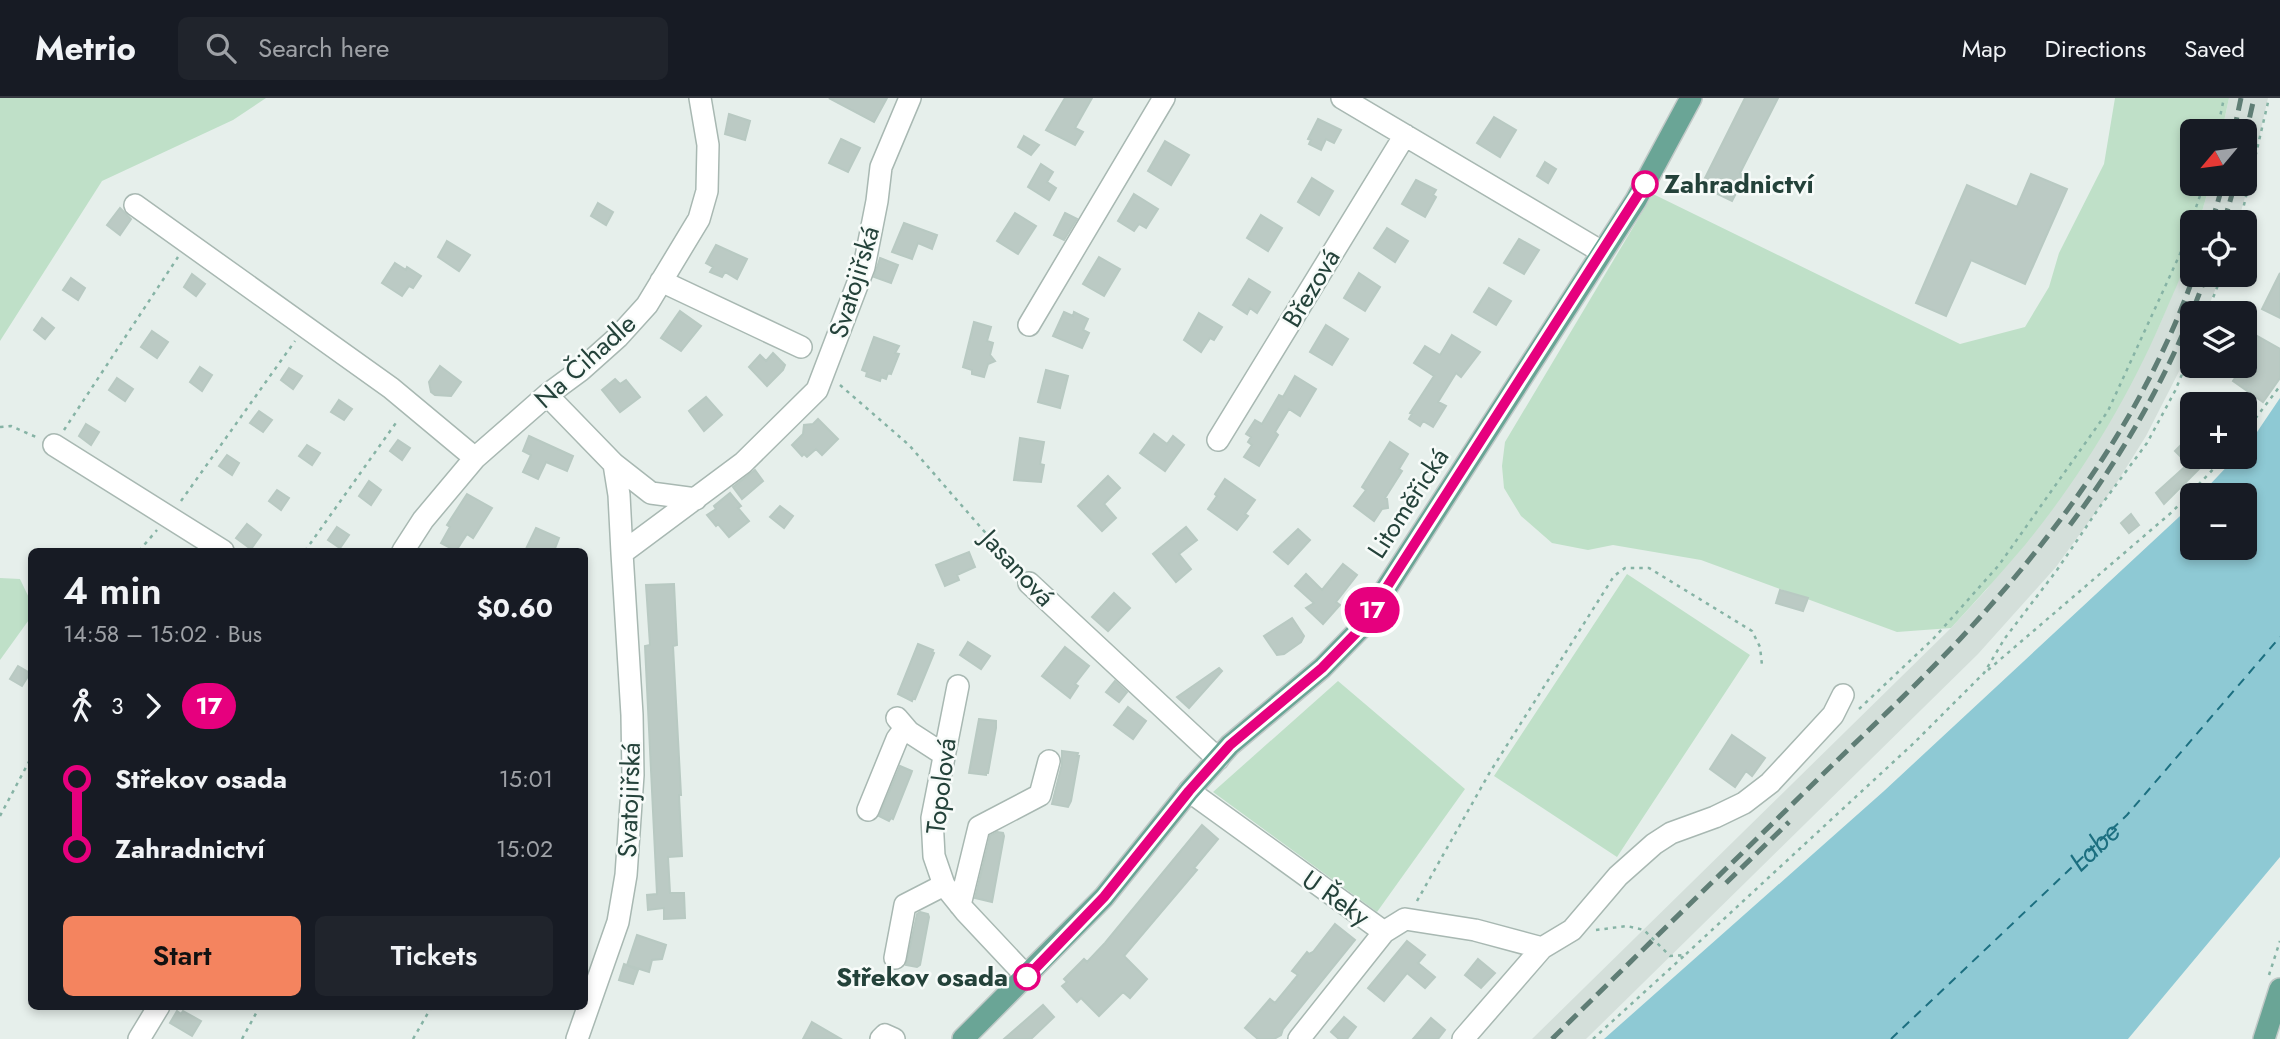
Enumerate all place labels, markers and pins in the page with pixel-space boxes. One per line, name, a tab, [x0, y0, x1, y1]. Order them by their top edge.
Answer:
place label: Zahradnictví	[1664, 165, 1816, 203]
marker: Zahradnictví	[1632, 171, 1658, 197]
place label: Střekov osada	[836, 958, 1008, 996]
marker: Střekov osada	[1014, 964, 1040, 990]

